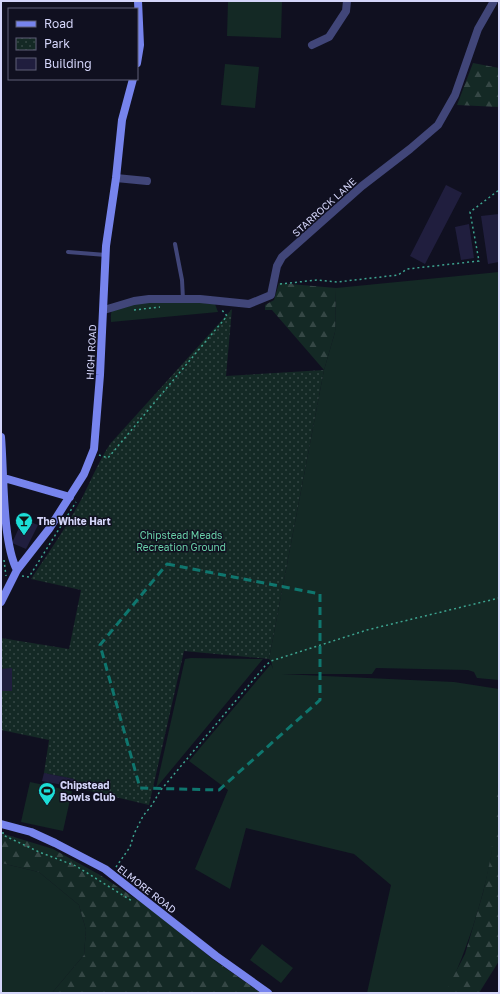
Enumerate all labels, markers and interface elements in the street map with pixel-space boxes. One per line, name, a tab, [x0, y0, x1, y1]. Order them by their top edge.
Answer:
legend	[8, 8, 138, 80]
text: Road	[44, 16, 73, 31]
text: Park	[44, 36, 70, 51]
text: Building	[44, 56, 92, 71]
street label: STARROCK LANE	[290, 175, 358, 239]
street label: HIGH ROAD	[84, 324, 98, 380]
bar icon: The White Hart	[14, 511, 34, 536]
place label: The White Hart	[37, 515, 111, 527]
park label: Chipstead Meads Recreation Ground	[136, 529, 226, 553]
place label: Chipstead Bowls Club	[60, 779, 115, 803]
sports icon: Chipstead Bowls Club	[37, 781, 57, 806]
street label: ELMORE ROAD	[115, 862, 179, 916]

